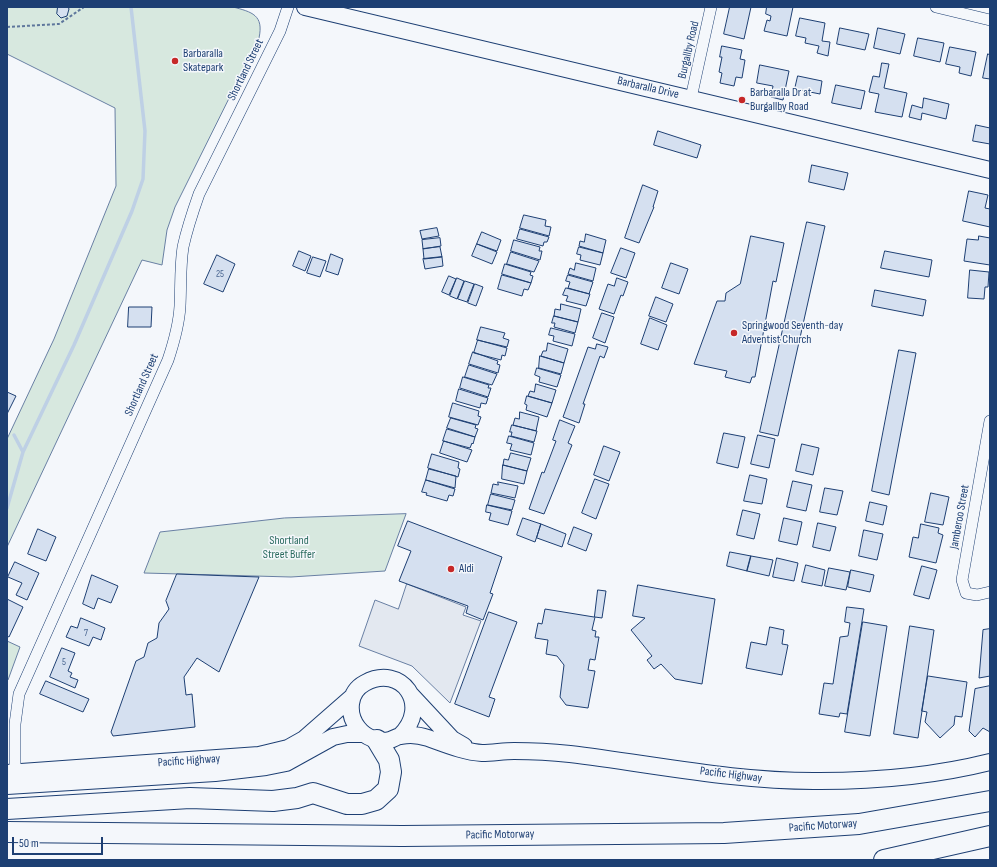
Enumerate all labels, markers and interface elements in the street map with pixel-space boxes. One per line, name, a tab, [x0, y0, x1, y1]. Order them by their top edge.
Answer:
street label: Burgallby Road	[675, 20, 703, 80]
street label: Shortland Street	[225, 37, 267, 103]
place label: Barbaralla Skatepark	[183, 47, 223, 75]
marker: Barbaralla Skatepark	[170, 56, 180, 66]
street label: Barbaralla Drive	[616, 74, 680, 102]
place label: Barbaralla Dr at Burgallby Road	[750, 86, 811, 114]
marker: Barbaralla Dr at Burgallby Road	[737, 95, 747, 105]
house number: 25	[216, 268, 224, 280]
place label: Springwood Seventh-day Adventist Church	[742, 319, 843, 347]
marker: Springwood Seventh-day Adventist Church	[729, 328, 739, 338]
street label: Shortland Street	[122, 352, 162, 418]
street label: Jamberoo Street	[947, 484, 973, 550]
park label: Shortland Street Buffer	[263, 534, 315, 562]
place label: Aldi	[459, 562, 474, 576]
marker: Aldi	[446, 564, 456, 574]
house number: 7	[84, 627, 88, 639]
house number: 5	[62, 656, 66, 668]
street label: Pacific Highway	[157, 752, 221, 770]
street label: Pacific Highway	[699, 764, 763, 786]
street label: Pacific Motorway	[788, 816, 858, 836]
street label: Pacific Motorway	[466, 827, 534, 843]
scale bar	[14, 829, 105, 855]
text: 50 m	[19, 836, 39, 851]

